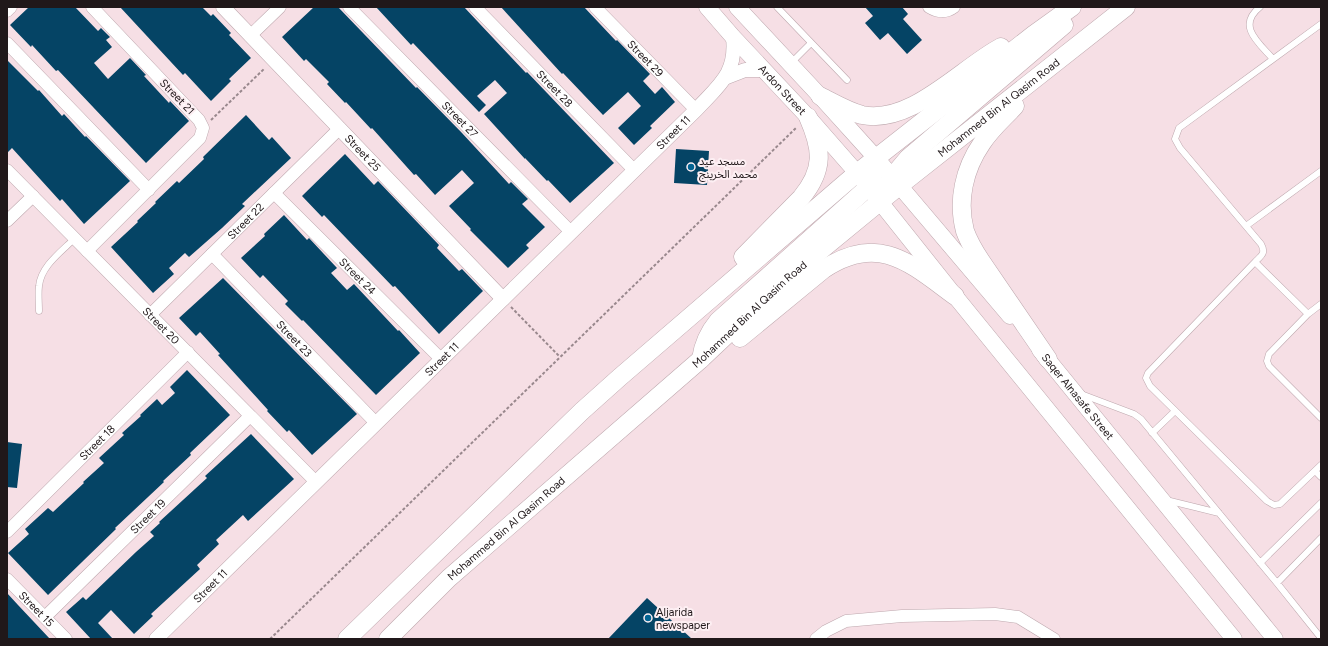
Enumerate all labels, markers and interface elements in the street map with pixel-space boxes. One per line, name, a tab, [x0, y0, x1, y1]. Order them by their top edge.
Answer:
street label: Street 29	[625, 37, 666, 79]
street label: Mohammed Bin Al Qasim Road	[935, 55, 1062, 160]
street label: Ardon Street	[756, 62, 809, 117]
street label: Street 28	[534, 67, 576, 110]
street label: Street 21	[157, 77, 197, 117]
street label: Street 27	[439, 99, 481, 140]
street label: Street 11	[653, 113, 693, 152]
street label: Street 25	[342, 132, 383, 174]
place label: مسجد عيد محمد الخرينج	[699, 155, 758, 182]
marker: مسجد عيد محمد الخرينج	[686, 162, 696, 172]
street label: Street 22	[225, 200, 266, 242]
street label: Street 24	[337, 255, 379, 297]
street label: Mohammed Bin Al Qasim Road	[689, 258, 809, 370]
street label: Street 20	[140, 304, 182, 347]
street label: Street 23	[274, 318, 315, 360]
street label: Street 11	[422, 340, 462, 379]
street label: Saqer Alnasafe Street	[1039, 351, 1117, 442]
street label: Street 18	[77, 422, 118, 463]
street label: Mohammed Bin Al Qasim Road	[445, 474, 568, 583]
street label: Street 19	[127, 496, 168, 536]
street label: Street 11	[191, 566, 230, 605]
street label: Street 15	[16, 589, 57, 629]
place label: Aljarida newspaper	[656, 606, 710, 632]
marker: Aljarida newspaper	[643, 613, 653, 623]

